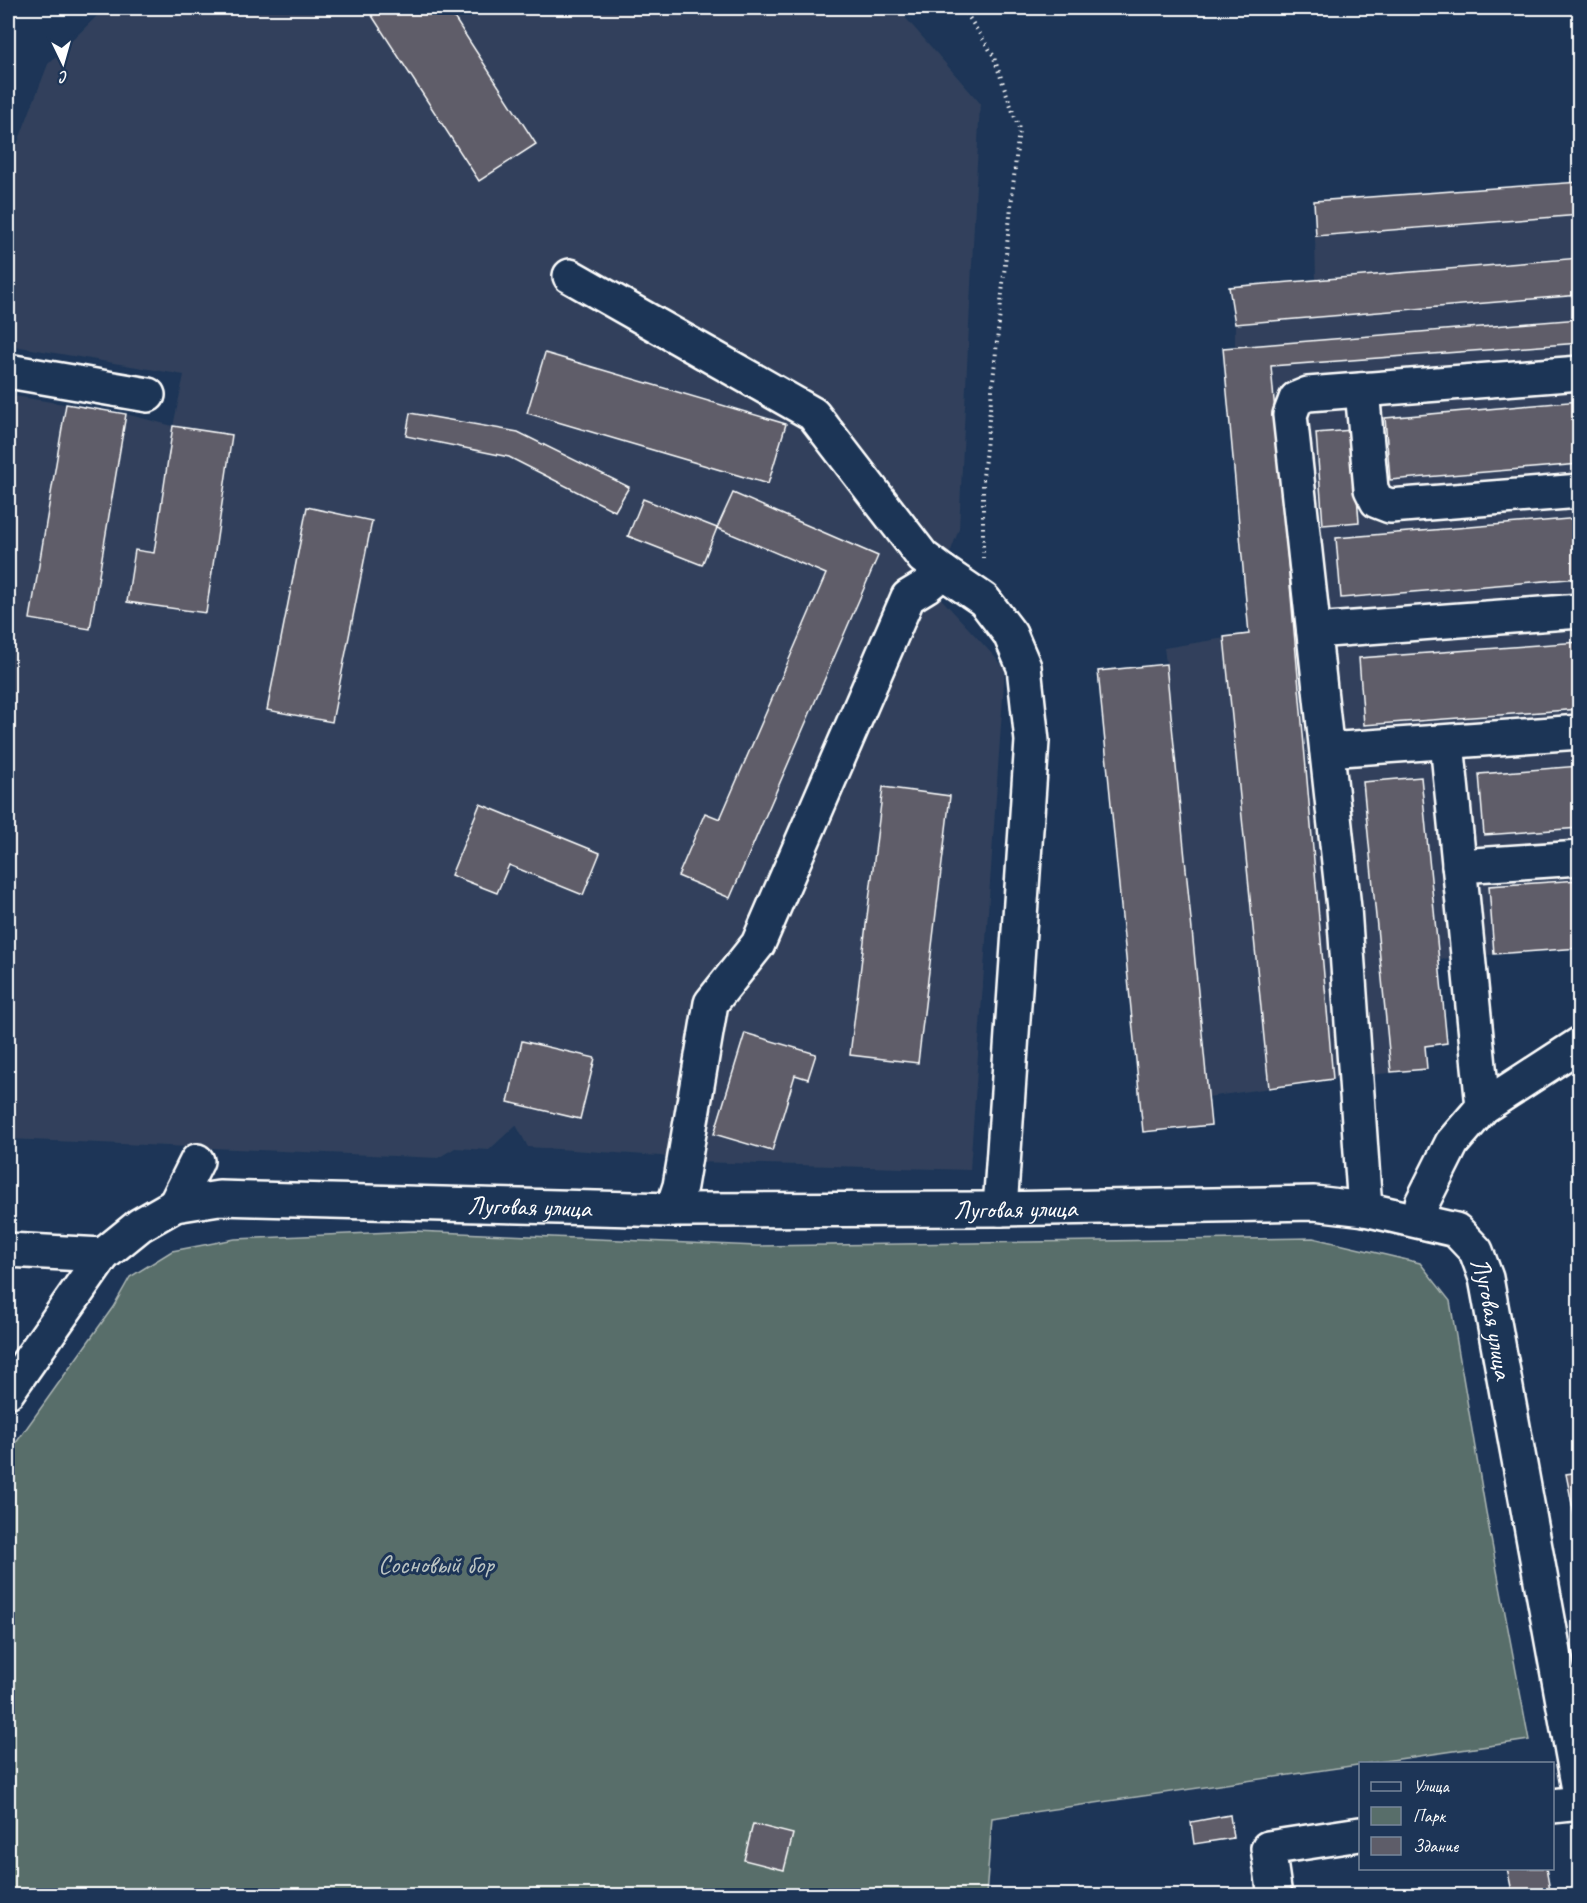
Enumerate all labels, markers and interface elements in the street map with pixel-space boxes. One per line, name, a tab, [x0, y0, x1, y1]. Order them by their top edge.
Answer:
north arrow	[33, 33, 93, 93]
text: С	[57, 67, 69, 87]
street label: Луговая улица	[467, 1188, 593, 1224]
street label: Луговая улица	[953, 1191, 1079, 1226]
street label: Луговая улица	[1463, 1252, 1521, 1383]
park label: Сосновый бор	[378, 1548, 496, 1581]
legend	[1359, 1762, 1554, 1870]
text: Улица	[1413, 1775, 1450, 1797]
text: Парк	[1413, 1805, 1447, 1827]
text: Здание	[1413, 1835, 1459, 1857]

